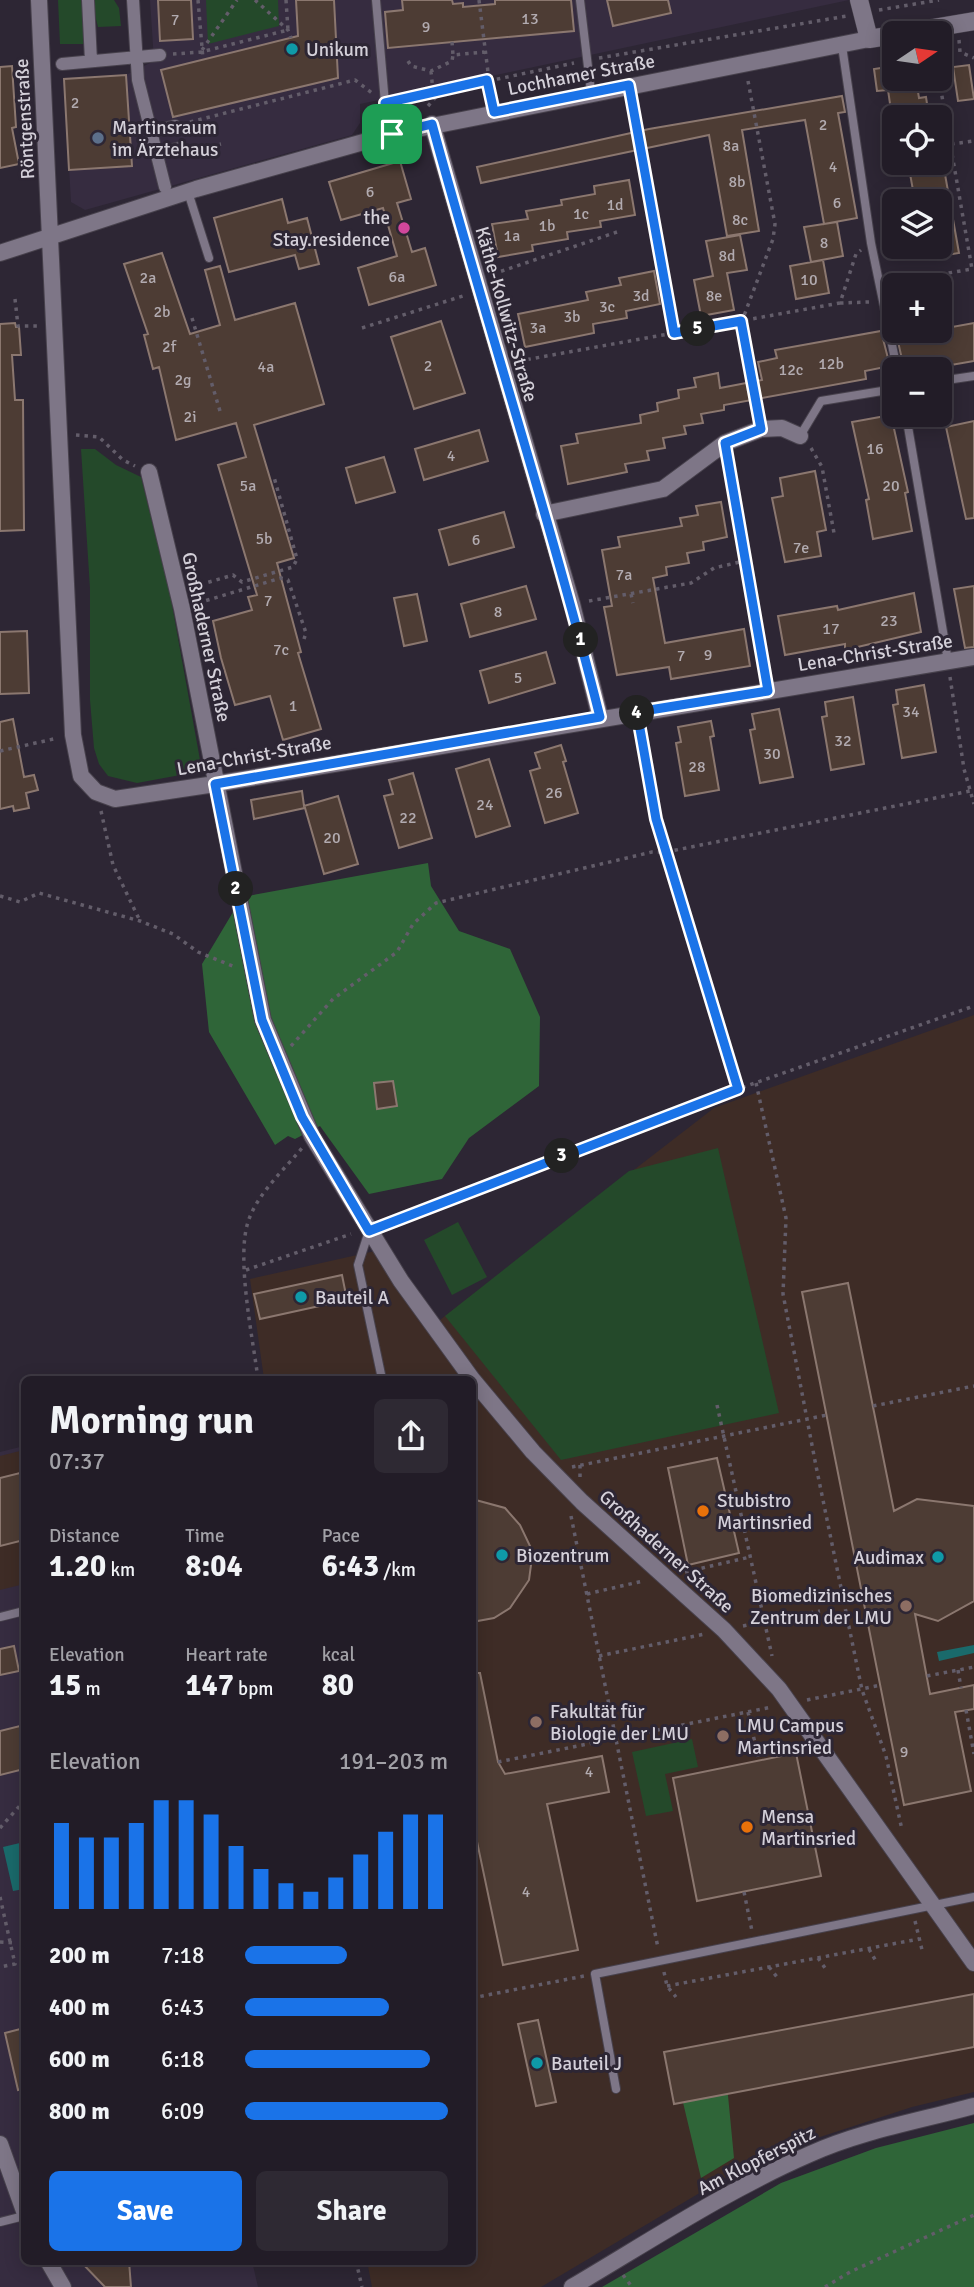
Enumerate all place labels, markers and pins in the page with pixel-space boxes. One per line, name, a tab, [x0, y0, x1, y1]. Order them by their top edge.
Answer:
place label: Unikum	[306, 38, 369, 62]
marker: Unikum	[284, 41, 300, 57]
pin	[362, 104, 422, 164]
place label: Martinsraum im Ärztehaus	[112, 116, 218, 162]
marker: Martinsraum im Ärztehaus	[90, 130, 106, 146]
place label: the Stay.residence	[273, 206, 390, 252]
marker: the Stay.residence	[396, 220, 412, 236]
pin: 5	[680, 312, 716, 346]
pin: 1	[564, 622, 598, 658]
pin: 4	[620, 696, 654, 730]
pin: 2	[218, 872, 254, 906]
pin: 3	[544, 1138, 580, 1174]
place label: Bauteil A	[315, 1286, 389, 1310]
marker: Bauteil A	[293, 1289, 309, 1305]
place label: Stubistro Martinsried	[717, 1489, 812, 1535]
marker: Stubistro Martinsried	[695, 1503, 711, 1519]
place label: Biozentrum	[516, 1544, 609, 1568]
place label: Audimax	[854, 1546, 924, 1570]
marker: Biozentrum	[494, 1547, 510, 1563]
marker: Audimax	[930, 1549, 946, 1565]
place label: Biomedizinisches Zentrum der LMU	[750, 1584, 892, 1630]
marker: Biomedizinisches Zentrum der LMU	[898, 1598, 914, 1614]
place label: Fakultät für Biologie der LMU	[550, 1700, 689, 1746]
marker: Fakultät für Biologie der LMU	[528, 1714, 544, 1730]
place label: LMU Campus Martinsried	[737, 1714, 844, 1760]
marker: LMU Campus Martinsried	[715, 1728, 731, 1744]
place label: Mensa Martinsried	[761, 1805, 856, 1851]
marker: Mensa Martinsried	[739, 1819, 755, 1835]
place label: Bauteil J	[551, 2052, 622, 2076]
marker: Bauteil J	[529, 2055, 545, 2071]

